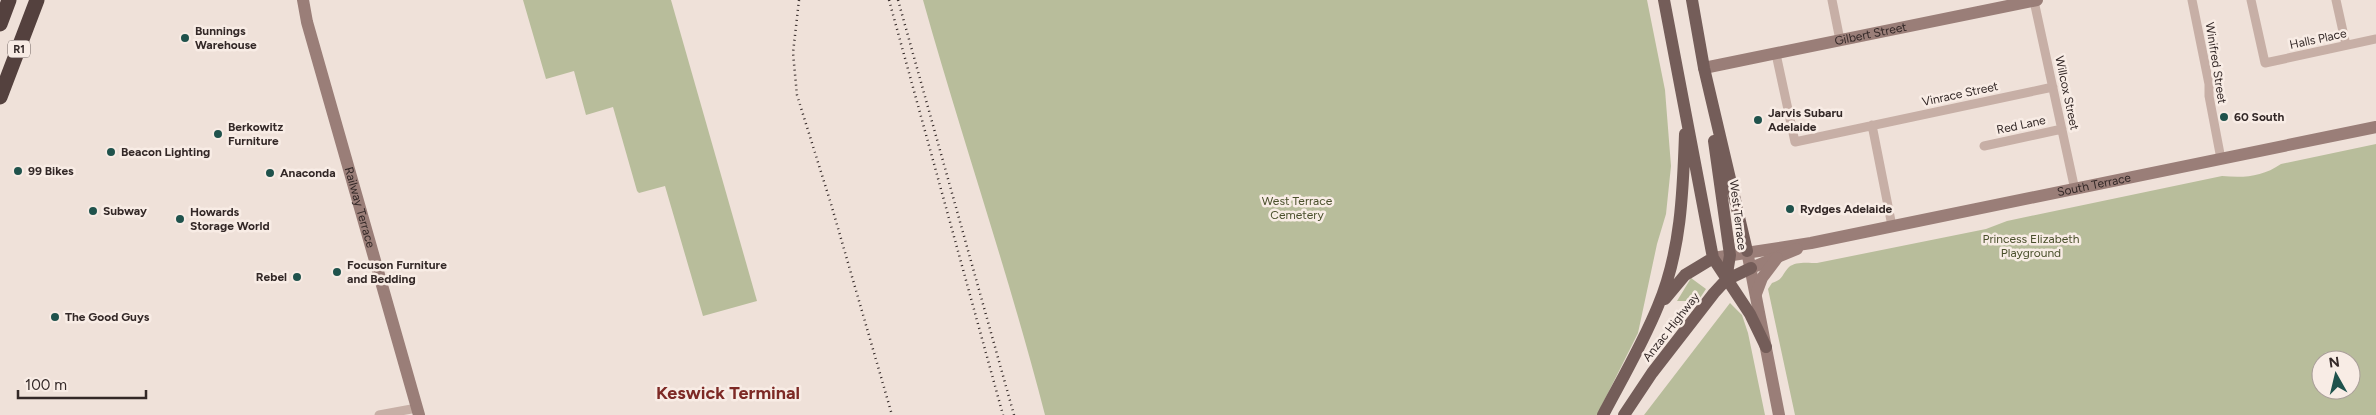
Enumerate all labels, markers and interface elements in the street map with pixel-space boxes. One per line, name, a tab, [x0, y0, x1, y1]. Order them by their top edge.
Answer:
street label: Gilbert Street	[1833, 20, 1908, 48]
street label: Winifred Street	[2203, 21, 2229, 105]
place label: Bunnings Warehouse	[195, 24, 257, 52]
street label: Halls Place	[2288, 26, 2348, 52]
marker: Bunnings Warehouse	[179, 32, 191, 44]
road number: R1	[8, 41, 30, 58]
street label: Willcox Street	[2052, 55, 2082, 132]
street label: Vinrace Street	[1921, 79, 2000, 109]
place label: Jarvis Subaru Adelaide	[1768, 106, 1843, 134]
place label: 60 South	[2234, 110, 2284, 124]
marker: 60 South	[2218, 111, 2230, 123]
street label: Red Lane	[1995, 113, 2047, 137]
marker: Jarvis Subaru Adelaide	[1752, 114, 1764, 126]
place label: Berkowitz Furniture	[228, 120, 283, 148]
marker: Berkowitz Furniture	[212, 128, 224, 140]
place label: Beacon Lighting	[121, 145, 210, 159]
marker: Beacon Lighting	[105, 146, 117, 158]
place label: 99 Bikes	[28, 164, 74, 178]
marker: 99 Bikes	[12, 165, 24, 177]
street label: Railway Terrace	[342, 165, 378, 250]
place label: Anaconda	[280, 166, 336, 180]
marker: Anaconda	[264, 167, 276, 179]
street label: South Terrace	[2056, 170, 2133, 199]
street label: West Terrace	[1727, 179, 1749, 251]
park label: West Terrace Cemetery	[1262, 194, 1333, 222]
place label: Rydges Adelaide	[1800, 202, 1893, 216]
marker: Rydges Adelaide	[1784, 203, 1796, 215]
place label: Subway	[103, 204, 147, 218]
marker: Subway	[87, 205, 99, 217]
place label: Howards Storage World	[190, 205, 270, 233]
marker: Howards Storage World	[174, 213, 186, 225]
park label: Princess Elizabeth Playground	[1983, 232, 2080, 260]
place label: Focuson Furniture and Bedding	[347, 258, 447, 286]
marker: Focuson Furniture and Bedding	[331, 266, 343, 278]
place label: Rebel	[256, 270, 287, 284]
marker: Rebel	[291, 271, 303, 283]
street label: Anzac Highway	[1640, 289, 1703, 364]
place label: The Good Guys	[65, 310, 150, 324]
marker: The Good Guys	[49, 311, 61, 323]
north arrow	[2311, 350, 2361, 400]
text: N	[2328, 353, 2341, 372]
scale bar	[18, 368, 145, 400]
text: 100 m	[25, 376, 67, 394]
district label: Keswick Terminal	[656, 382, 800, 404]

